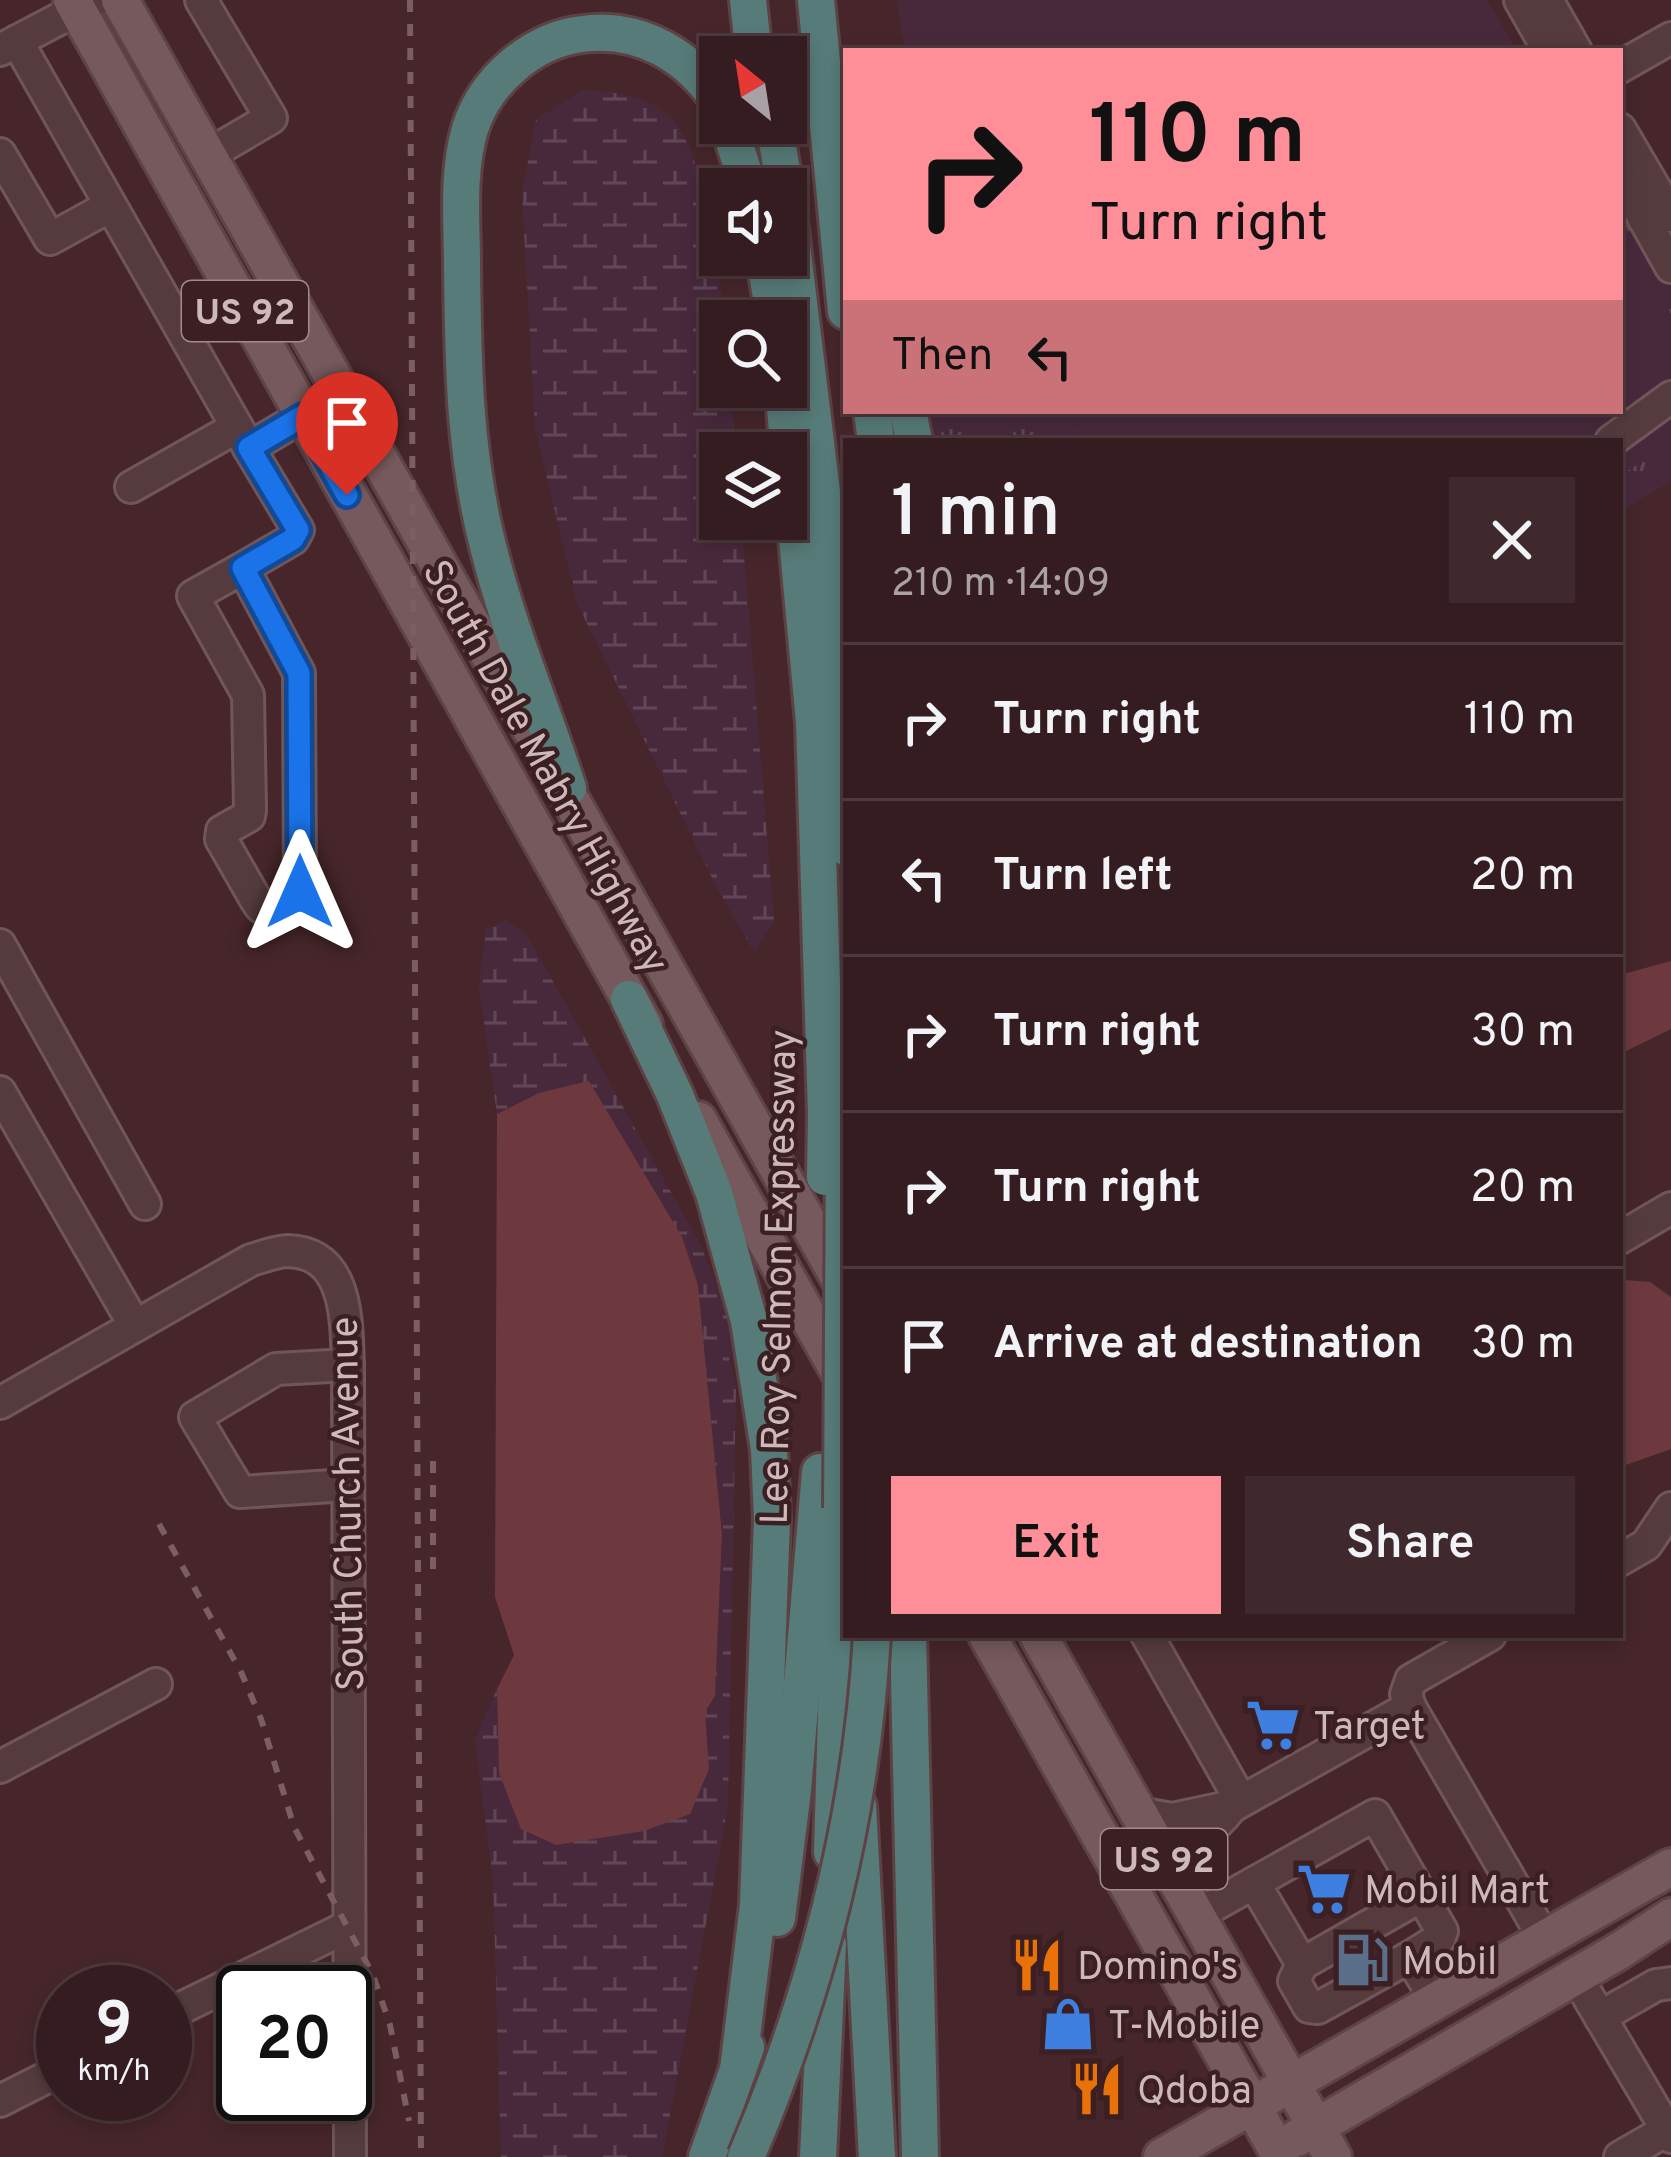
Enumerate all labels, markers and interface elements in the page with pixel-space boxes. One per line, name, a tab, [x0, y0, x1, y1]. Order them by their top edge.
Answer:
north arrow	[699, 36, 807, 144]
map controls	[699, 36, 807, 540]
text: 110 m	[1089, 87, 1306, 193]
icon: right	[891, 96, 1047, 252]
button: sound	[699, 168, 807, 276]
text: Turn right	[1089, 191, 1328, 260]
road number: US 92	[182, 281, 308, 341]
button: search	[699, 300, 807, 408]
icon: left	[1017, 324, 1083, 390]
text: Then	[891, 329, 993, 386]
pin	[296, 372, 398, 495]
icon: arrive	[314, 390, 380, 456]
button: layers	[699, 432, 807, 540]
text: 1 min	[891, 470, 1061, 562]
button: close	[1449, 477, 1575, 603]
street label: South Dale Mabry Highway	[409, 553, 677, 984]
text: 210 m · 14:09	[891, 561, 1110, 610]
icon: right	[891, 689, 957, 755]
text: Turn right	[993, 693, 1201, 750]
text: 110 m	[1464, 693, 1575, 750]
position arrow	[237, 829, 363, 955]
icon: left	[891, 845, 957, 911]
text: Turn left	[993, 849, 1172, 906]
text: 20 m	[1470, 849, 1575, 906]
icon: right	[891, 1001, 957, 1067]
text: Turn right	[993, 1005, 1201, 1062]
text: 30 m	[1471, 1005, 1575, 1062]
street label: Lee Roy Selmon Expressway	[753, 1029, 810, 1525]
icon: right	[891, 1157, 957, 1223]
text: Turn right	[993, 1161, 1201, 1218]
text: 20 m	[1470, 1161, 1575, 1218]
icon: arrive	[891, 1313, 957, 1379]
street label: South Church Avenue	[323, 1316, 378, 1692]
text: Arrive at destination	[993, 1317, 1423, 1374]
text: 30 m	[1471, 1317, 1575, 1374]
button: Exit	[891, 1476, 1221, 1614]
button: Share	[1245, 1476, 1575, 1614]
supermarket icon: Target	[1244, 1696, 1302, 1754]
place label: Target	[1313, 1705, 1426, 1754]
road number: US 92	[1101, 1829, 1227, 1889]
supermarket icon: Mobil Mart	[1295, 1860, 1353, 1918]
place label: Mobil Mart	[1364, 1869, 1550, 1918]
fuel station icon: Mobil	[1333, 1931, 1391, 1989]
restaurant icon: Domino's	[1008, 1936, 1066, 1994]
place label: Mobil	[1402, 1940, 1497, 1989]
place label: Domino's	[1077, 1945, 1239, 1994]
speed limit sign: 20	[216, 1965, 372, 2121]
text: 9	[96, 1990, 132, 2066]
shop icon: T-Mobile	[1039, 1995, 1097, 2053]
place label: T-Mobile	[1108, 2004, 1260, 2053]
text: km/h	[78, 2054, 150, 2091]
restaurant icon: Qdoba	[1068, 2060, 1126, 2118]
place label: Qdoba	[1137, 2069, 1252, 2118]

